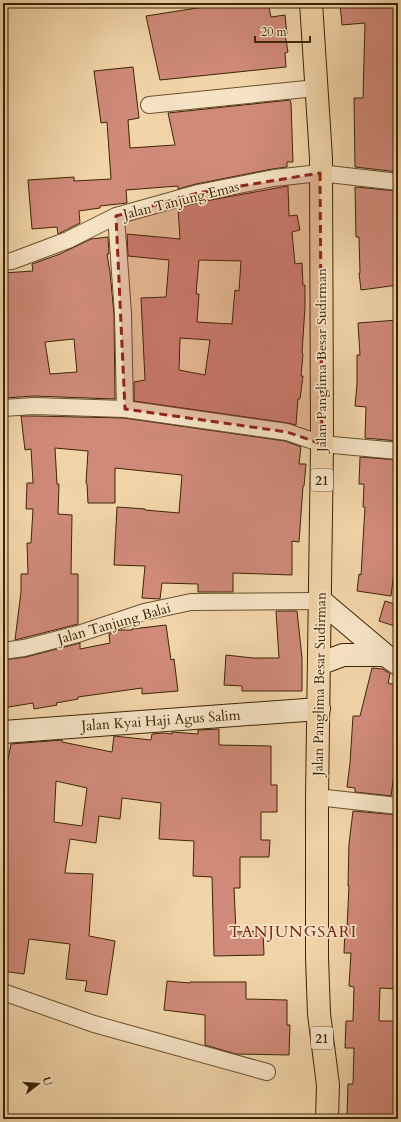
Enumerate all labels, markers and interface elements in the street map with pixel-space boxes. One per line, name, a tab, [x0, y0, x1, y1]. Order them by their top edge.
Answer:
scale bar	[255, 18, 310, 44]
text: 20 m	[261, 24, 288, 40]
street label: Jalan Tanjung Emas	[119, 177, 241, 225]
street label: Jalan Panglima Besar Sudirman	[312, 268, 331, 454]
road number: 21	[311, 469, 333, 491]
street label: Jalan Panglima Besar Sudirman	[308, 592, 331, 778]
street label: Jalan Tanjung Balai	[54, 598, 173, 649]
street label: Jalan Kyai Haji Agus Salim	[79, 705, 241, 736]
district label: TANJUNGSARI	[229, 921, 357, 943]
road number: 21	[311, 1027, 333, 1049]
north arrow	[18, 1064, 58, 1104]
text: U	[39, 1075, 56, 1088]

